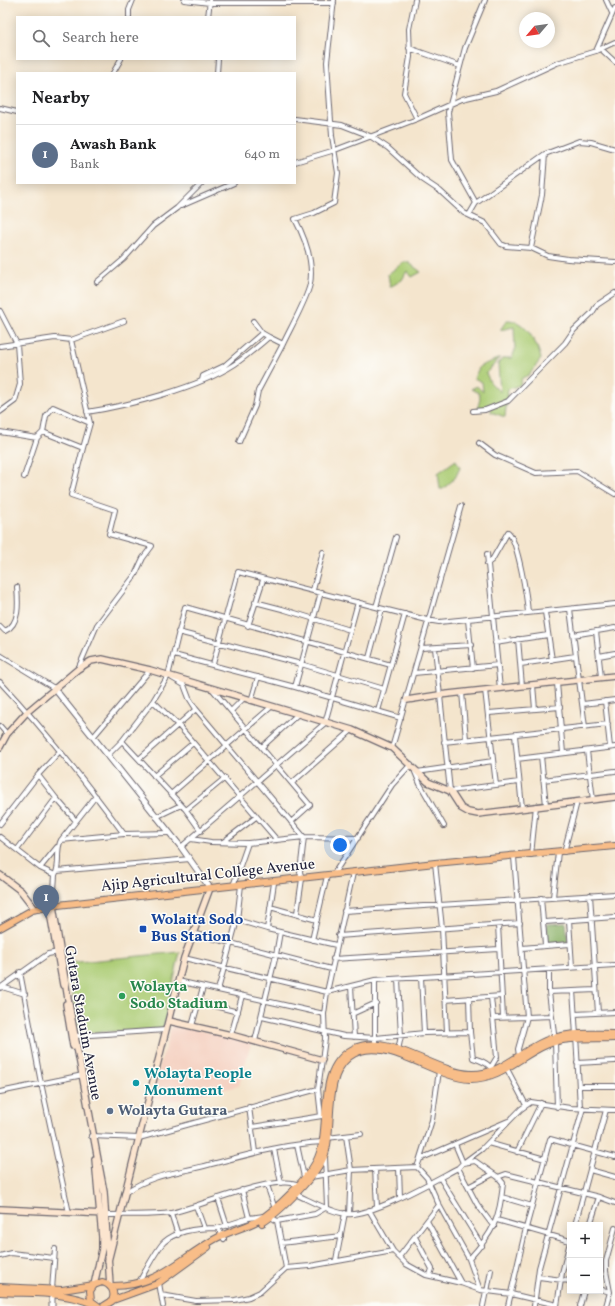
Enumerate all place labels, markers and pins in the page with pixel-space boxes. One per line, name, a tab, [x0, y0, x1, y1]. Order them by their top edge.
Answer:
pin: 1	[33, 885, 59, 918]
place label: Wolaita Sodo Bus Station	[151, 910, 244, 948]
marker: Wolaita Sodo Bus Station	[138, 924, 148, 934]
place label: Wolayta Sodo Stadium	[130, 977, 228, 1015]
marker: Wolayta Sodo Stadium	[117, 991, 127, 1001]
place label: Wolayta People Monument	[144, 1064, 252, 1102]
marker: Wolayta People Monument	[131, 1078, 141, 1088]
place label: Wolayta Gutara	[118, 1101, 227, 1122]
marker: Wolayta Gutara	[105, 1106, 115, 1116]

